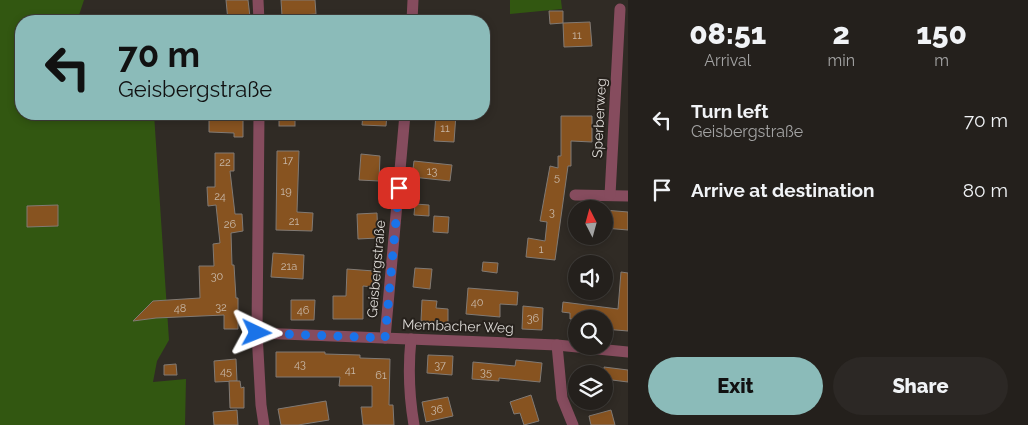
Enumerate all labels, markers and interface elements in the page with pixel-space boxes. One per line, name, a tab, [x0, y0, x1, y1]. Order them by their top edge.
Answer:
text: 08:51	[689, 16, 766, 51]
text: 2	[833, 16, 850, 51]
text: 150	[916, 16, 967, 51]
house number: 11	[572, 29, 582, 42]
text: 70 m	[118, 34, 200, 75]
icon: left	[35, 35, 100, 100]
text: Arrival	[704, 51, 751, 70]
text: min	[827, 51, 855, 70]
text: m	[934, 51, 949, 70]
text: Geisbergstraße	[118, 76, 272, 102]
street label: Sperberweg	[589, 78, 609, 158]
text: Turn left	[691, 100, 768, 122]
icon: left	[648, 106, 676, 134]
text: 70 m	[964, 109, 1008, 131]
house number: 11	[440, 122, 450, 135]
text: Geisbergstraße	[691, 122, 803, 141]
house number: 17	[283, 154, 293, 167]
house number: 22	[219, 156, 231, 169]
house number: 13	[427, 165, 437, 178]
pin	[378, 167, 420, 209]
house number: 5	[554, 171, 560, 184]
icon: arrive	[385, 174, 413, 202]
icon: arrive	[648, 176, 676, 204]
text: Arrive at destination	[691, 179, 875, 201]
text: 80 m	[963, 179, 1008, 201]
house number: 19	[280, 185, 292, 198]
house number: 24	[214, 190, 226, 203]
north arrow	[568, 200, 612, 245]
map controls	[568, 200, 613, 410]
house number: 3	[549, 206, 555, 219]
house number: 21	[289, 215, 300, 228]
house number: 26	[224, 218, 237, 231]
street label: Geisbergstraße	[364, 219, 388, 319]
house number: 1	[539, 243, 544, 256]
button: sound	[568, 255, 613, 300]
house number: 21a	[281, 260, 297, 273]
house number: 30	[211, 270, 224, 283]
house number: 40	[471, 296, 484, 309]
house number: 32	[215, 301, 227, 314]
house number: 48	[174, 302, 186, 315]
house number: 46	[297, 304, 310, 317]
position arrow	[230, 306, 282, 358]
button: search	[568, 310, 613, 355]
house number: 36	[527, 312, 540, 325]
street label: Membacher Weg	[402, 316, 514, 336]
button: Exit	[648, 357, 823, 415]
button: Share	[833, 357, 1008, 415]
house number: 43	[294, 358, 306, 371]
house number: 37	[434, 359, 446, 372]
house number: 41	[345, 364, 356, 377]
house number: 45	[220, 365, 232, 378]
button: layers	[568, 365, 613, 410]
house number: 35	[480, 366, 492, 379]
house number: 61	[375, 369, 387, 382]
house number: 36	[431, 403, 444, 416]

